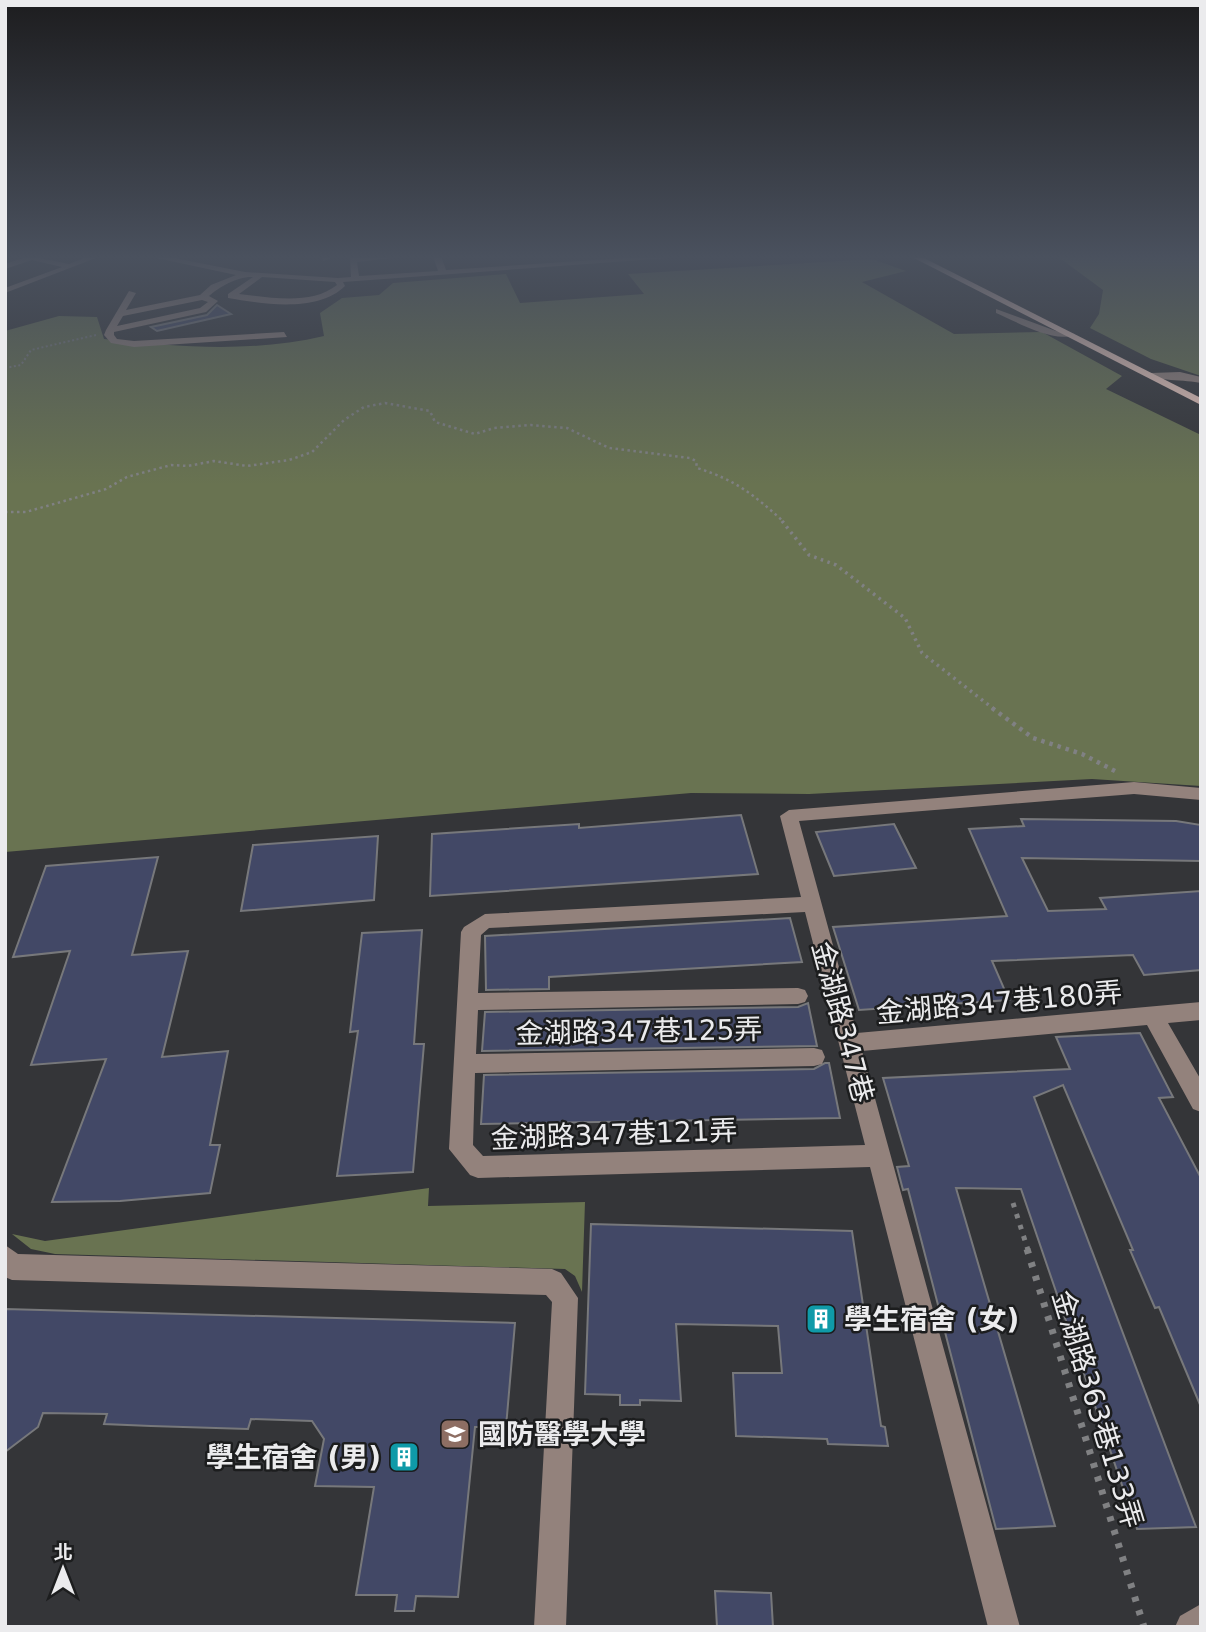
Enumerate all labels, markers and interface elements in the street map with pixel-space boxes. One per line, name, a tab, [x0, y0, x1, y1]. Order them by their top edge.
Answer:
street label: 金湖路347巷	[805, 938, 880, 1106]
street label: 金湖路347巷180弄	[875, 975, 1123, 1030]
street label: 金湖路347巷125弄	[515, 1013, 763, 1050]
street label: 金湖路347巷121弄	[490, 1114, 738, 1155]
street label: 金湖路363巷133弄	[1046, 1286, 1149, 1532]
building icon: 學生宿舍 (女)	[804, 1302, 838, 1336]
place label: 學生宿舍 (女)	[844, 1303, 1019, 1336]
school or university icon: 國防醫學大學	[438, 1417, 472, 1451]
place label: 國防醫學大學	[478, 1418, 646, 1451]
building icon: 學生宿舍 (男)	[387, 1440, 421, 1474]
place label: 學生宿舍 (男)	[206, 1441, 381, 1474]
north arrow	[28, 1534, 98, 1604]
text: 北	[53, 1541, 73, 1563]

